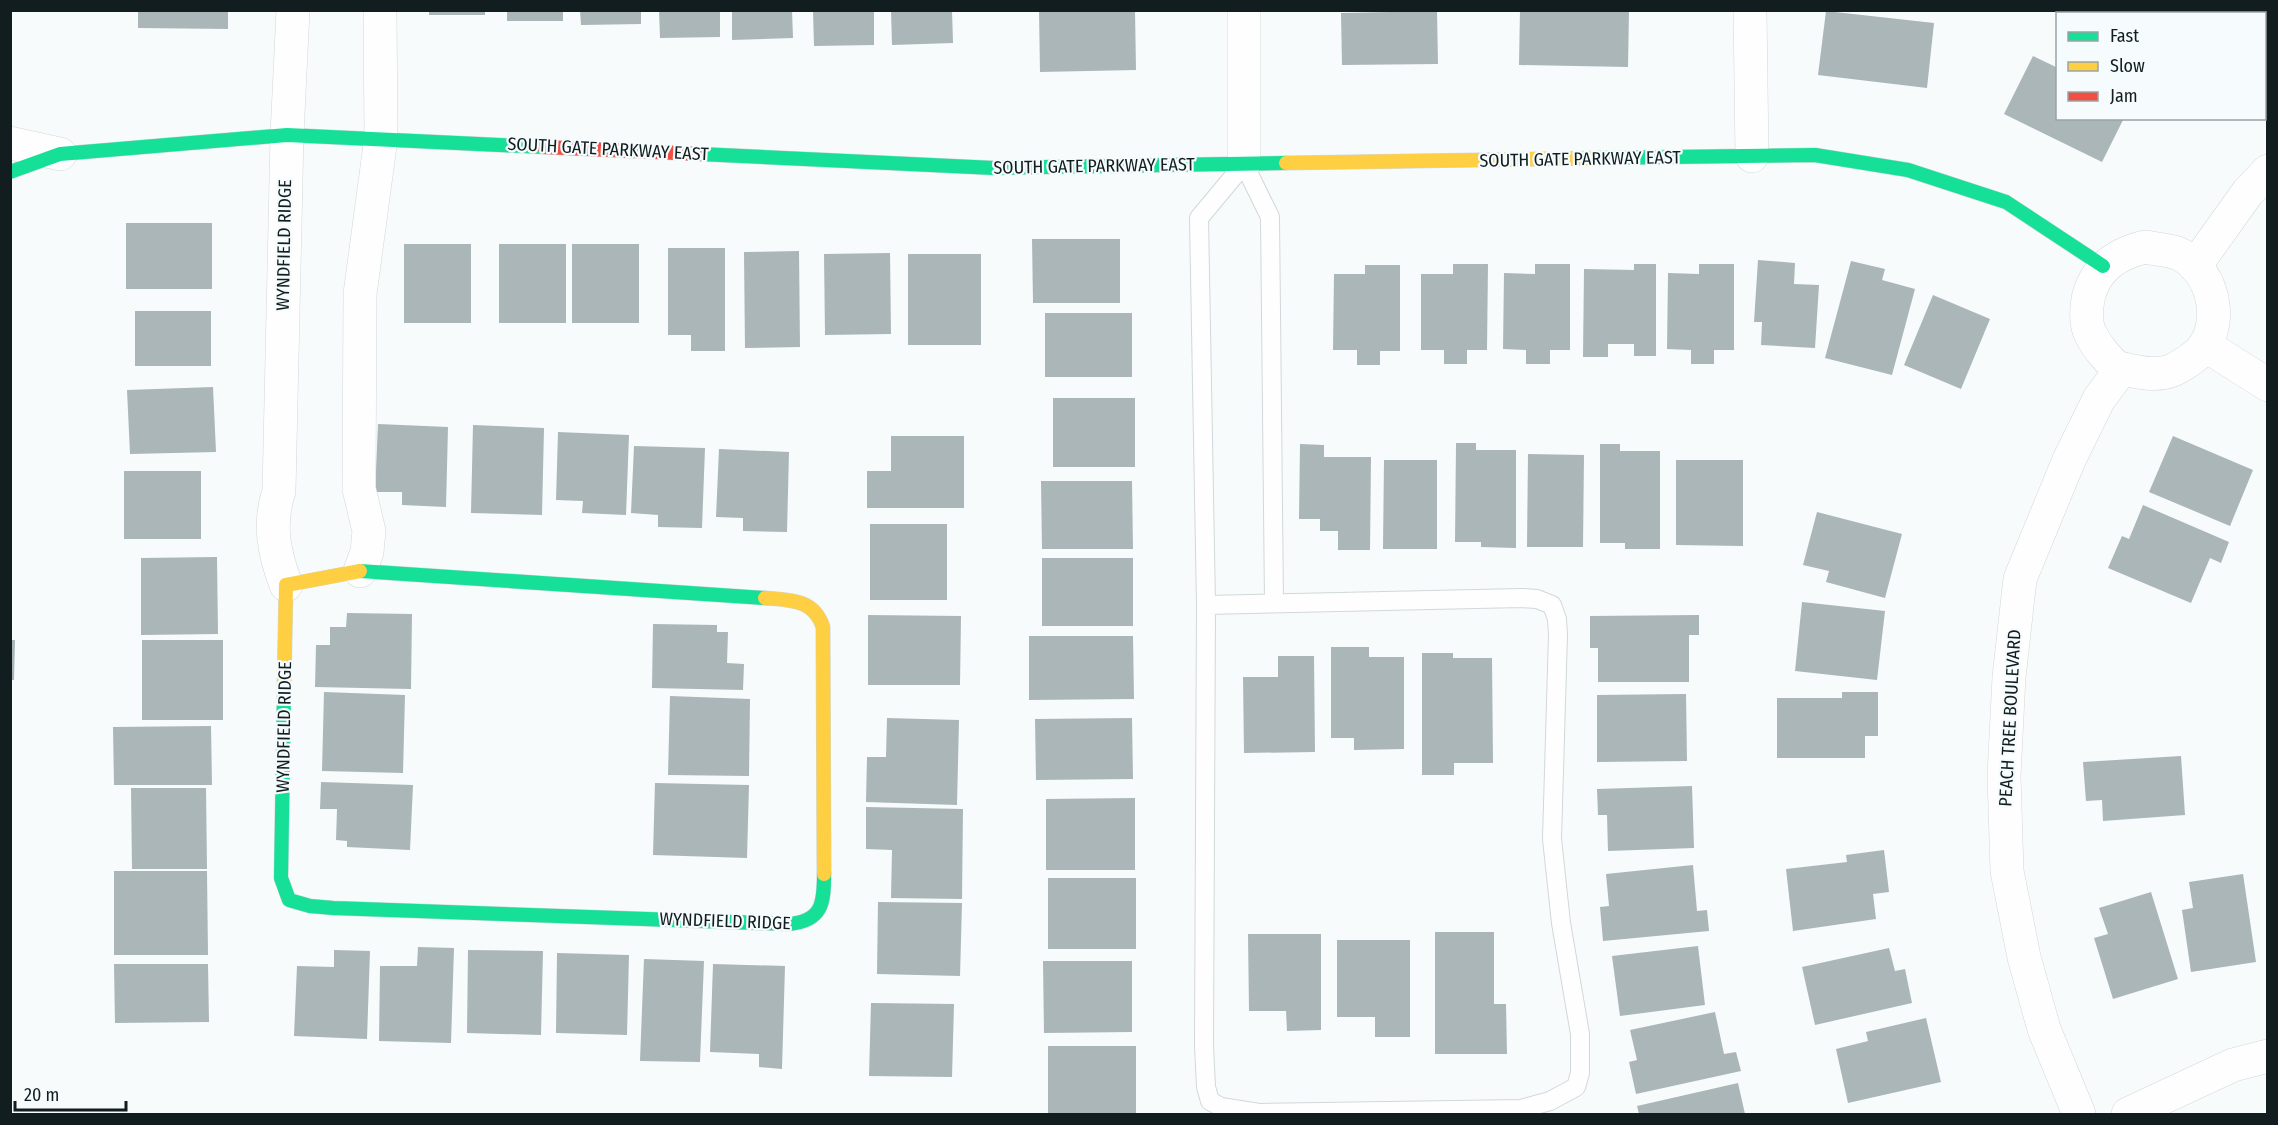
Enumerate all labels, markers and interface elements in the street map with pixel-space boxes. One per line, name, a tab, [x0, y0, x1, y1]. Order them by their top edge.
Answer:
legend	[2056, 12, 2266, 120]
text: Fast	[2110, 25, 2139, 47]
text: Slow	[2110, 55, 2145, 77]
text: Jam	[2110, 85, 2138, 107]
street label: SOUTH GATE PARKWAY EAST	[507, 133, 710, 165]
street label: SOUTH GATE PARKWAY EAST	[1479, 146, 1682, 172]
street label: SOUTH GATE PARKWAY EAST	[993, 153, 1196, 179]
street label: WYNDFIELD RIDGE	[272, 179, 296, 311]
street label: PEACH TREE BOULEVARD	[1994, 629, 2026, 807]
street label: WYNDFIELD RIDGE	[272, 661, 296, 793]
street label: WYNDFIELD RIDGE	[659, 908, 791, 934]
scale bar	[15, 1074, 126, 1112]
text: 20 m	[24, 1084, 59, 1106]

